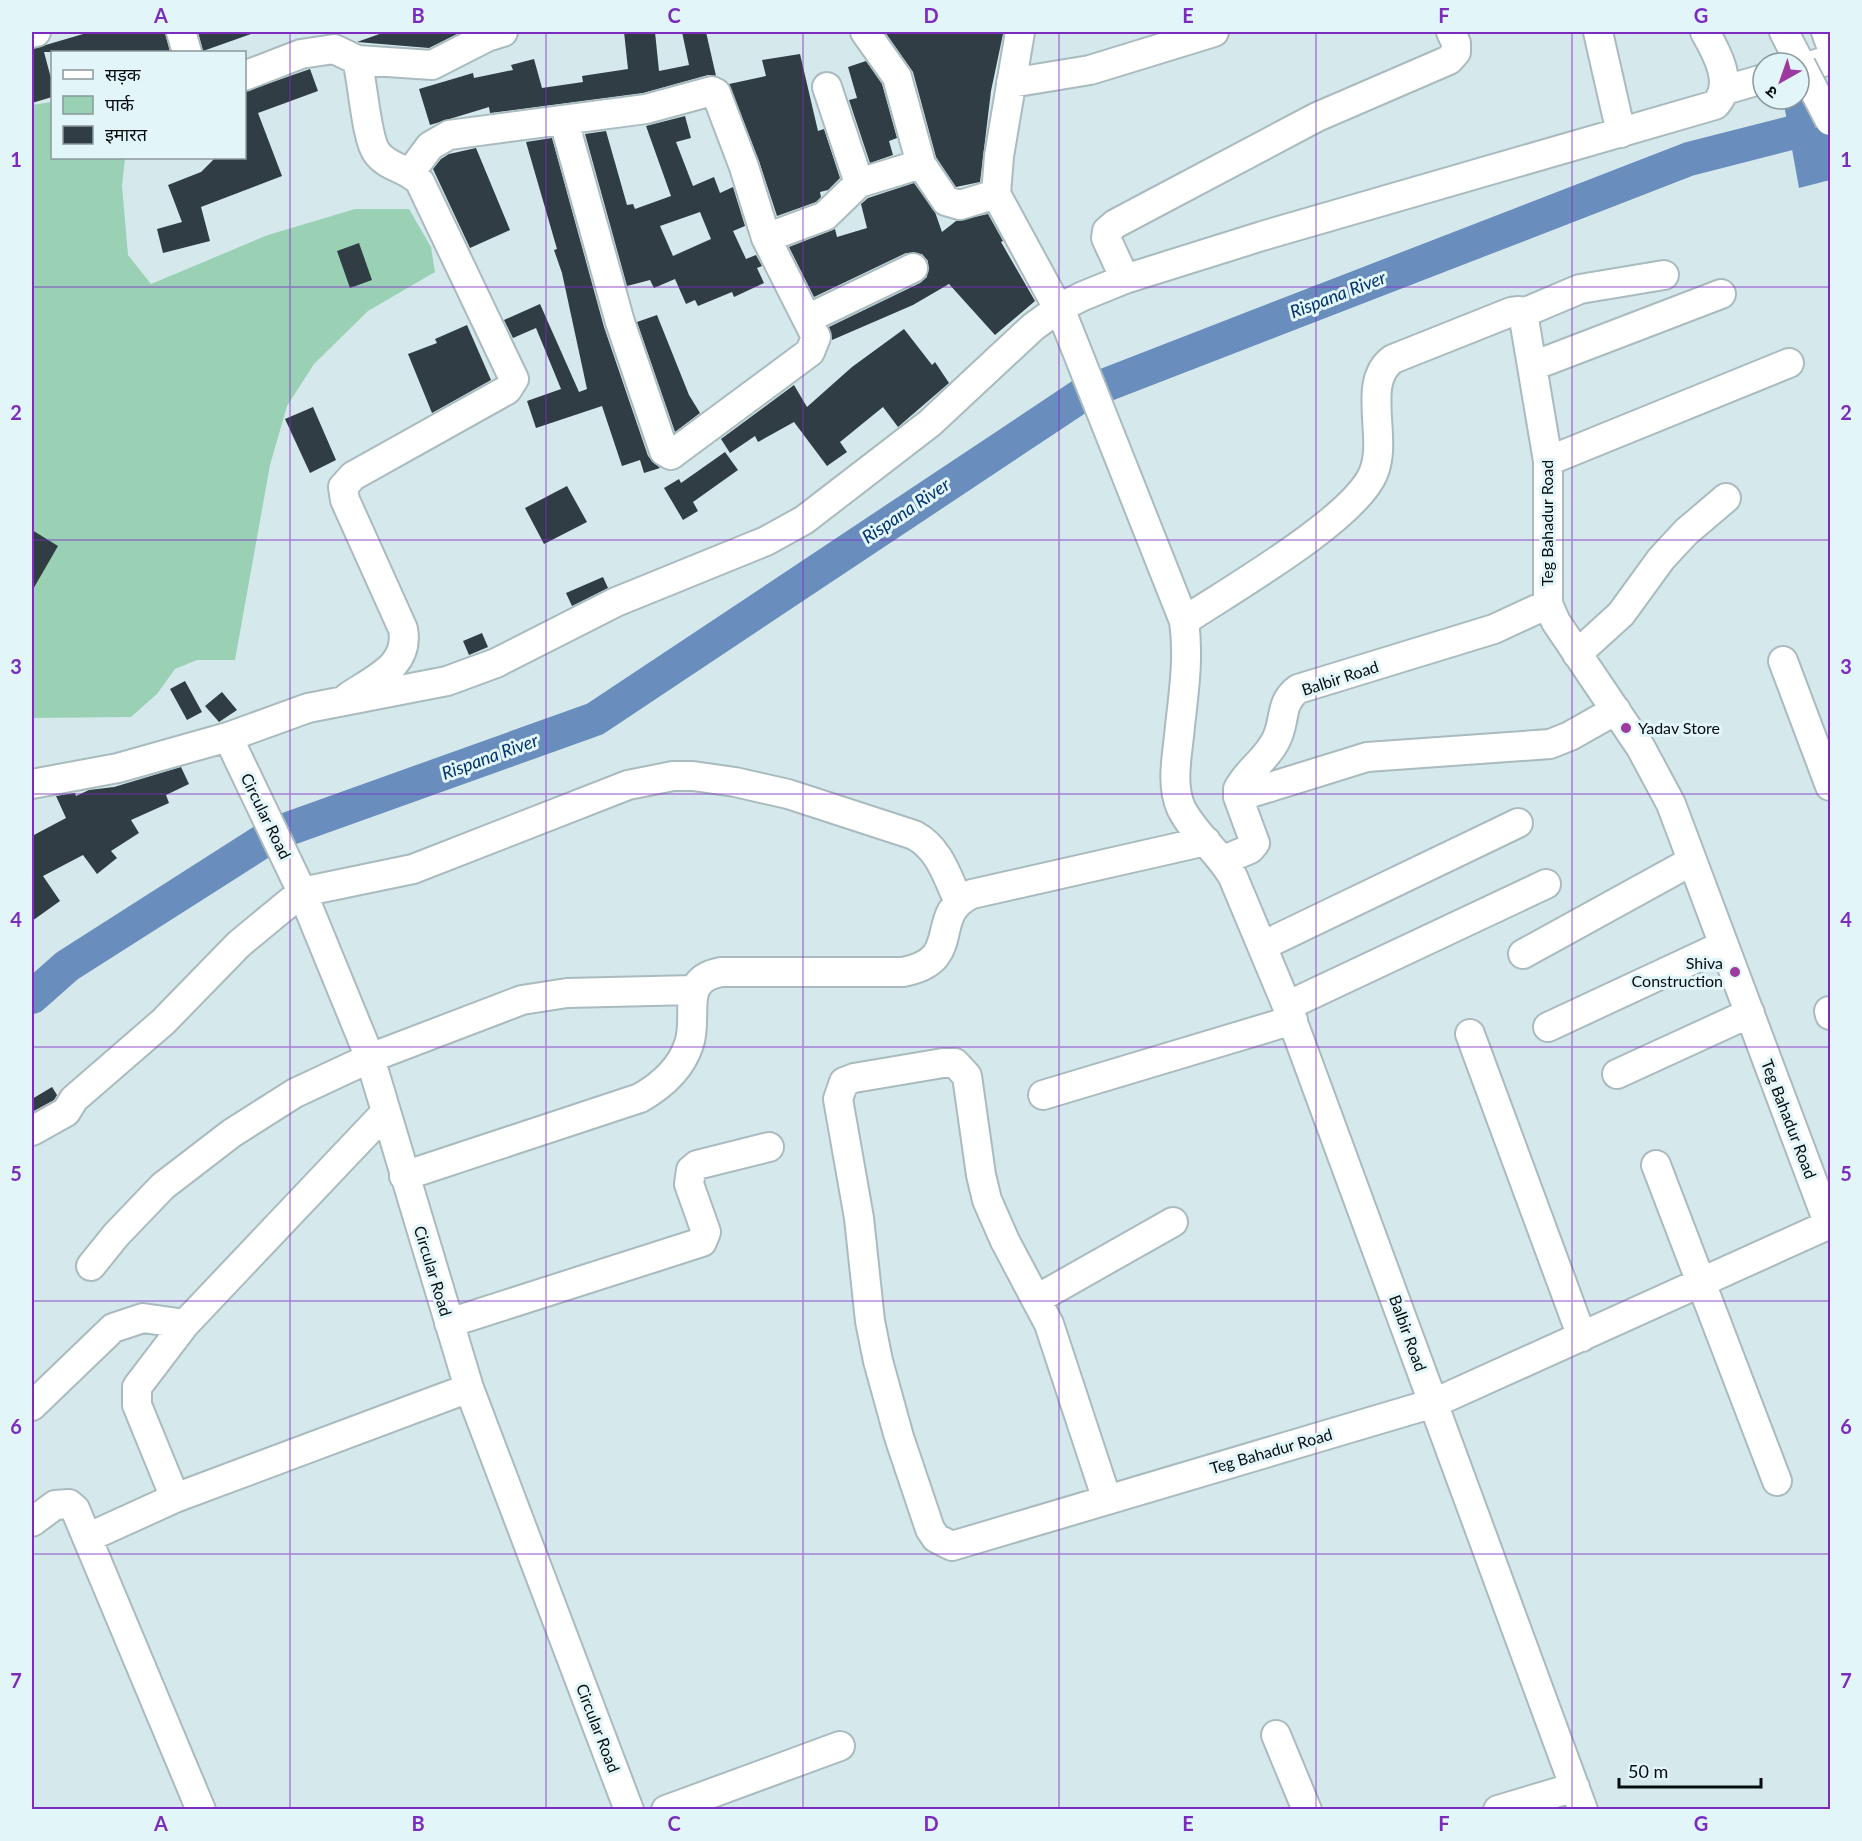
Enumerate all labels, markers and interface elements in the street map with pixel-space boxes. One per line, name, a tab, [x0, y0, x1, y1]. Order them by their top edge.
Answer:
text: A	[153, 3, 168, 27]
text: B	[411, 3, 425, 27]
text: C	[667, 3, 681, 27]
text: D	[923, 3, 939, 27]
text: E	[1182, 3, 1194, 27]
text: F	[1438, 3, 1450, 27]
text: G	[1694, 3, 1708, 27]
legend	[51, 51, 246, 159]
north arrow	[1751, 51, 1811, 111]
text: सड़क	[105, 63, 142, 85]
text: उ	[1761, 82, 1781, 103]
text: पार्क	[105, 93, 135, 115]
text: इमारत	[105, 123, 148, 145]
text: 1	[10, 147, 22, 171]
text: 1	[1840, 147, 1852, 171]
water label: Rispana River	[1287, 265, 1390, 322]
text: 2	[10, 400, 22, 424]
text: 2	[1840, 400, 1852, 424]
street label: Teg Bahadur Road	[1537, 460, 1556, 586]
water label: Rispana River	[857, 472, 954, 548]
text: 3	[10, 654, 22, 678]
text: 3	[1840, 654, 1852, 678]
street label: Balbir Road	[1299, 656, 1381, 699]
place label: Yadav Store	[1638, 718, 1720, 737]
marker: Yadav Store	[1619, 721, 1633, 735]
water label: Rispana River	[438, 728, 542, 784]
street label: Circular Road	[237, 770, 295, 862]
text: 4	[10, 907, 22, 931]
text: 4	[1840, 907, 1852, 931]
place label: Shiva Construction	[1632, 953, 1723, 990]
marker: Shiva Construction	[1728, 965, 1742, 979]
street label: Teg Bahadur Road	[1758, 1056, 1821, 1181]
text: 5	[10, 1161, 22, 1185]
text: 5	[1840, 1161, 1852, 1185]
street label: Circular Road	[411, 1223, 456, 1318]
street label: Balbir Road	[1386, 1292, 1431, 1374]
text: 6	[10, 1414, 22, 1438]
text: 6	[1840, 1414, 1852, 1438]
street label: Teg Bahadur Road	[1208, 1424, 1334, 1477]
text: 7	[10, 1668, 22, 1692]
text: 7	[1840, 1668, 1852, 1692]
street label: Circular Road	[573, 1681, 624, 1775]
scale bar	[1619, 1751, 1762, 1789]
text: 50 m	[1628, 1760, 1668, 1782]
text: A	[153, 1811, 168, 1835]
text: B	[411, 1811, 425, 1835]
text: C	[667, 1811, 681, 1835]
text: D	[923, 1811, 939, 1835]
text: E	[1182, 1811, 1194, 1835]
text: F	[1438, 1811, 1450, 1835]
text: G	[1694, 1811, 1708, 1835]

